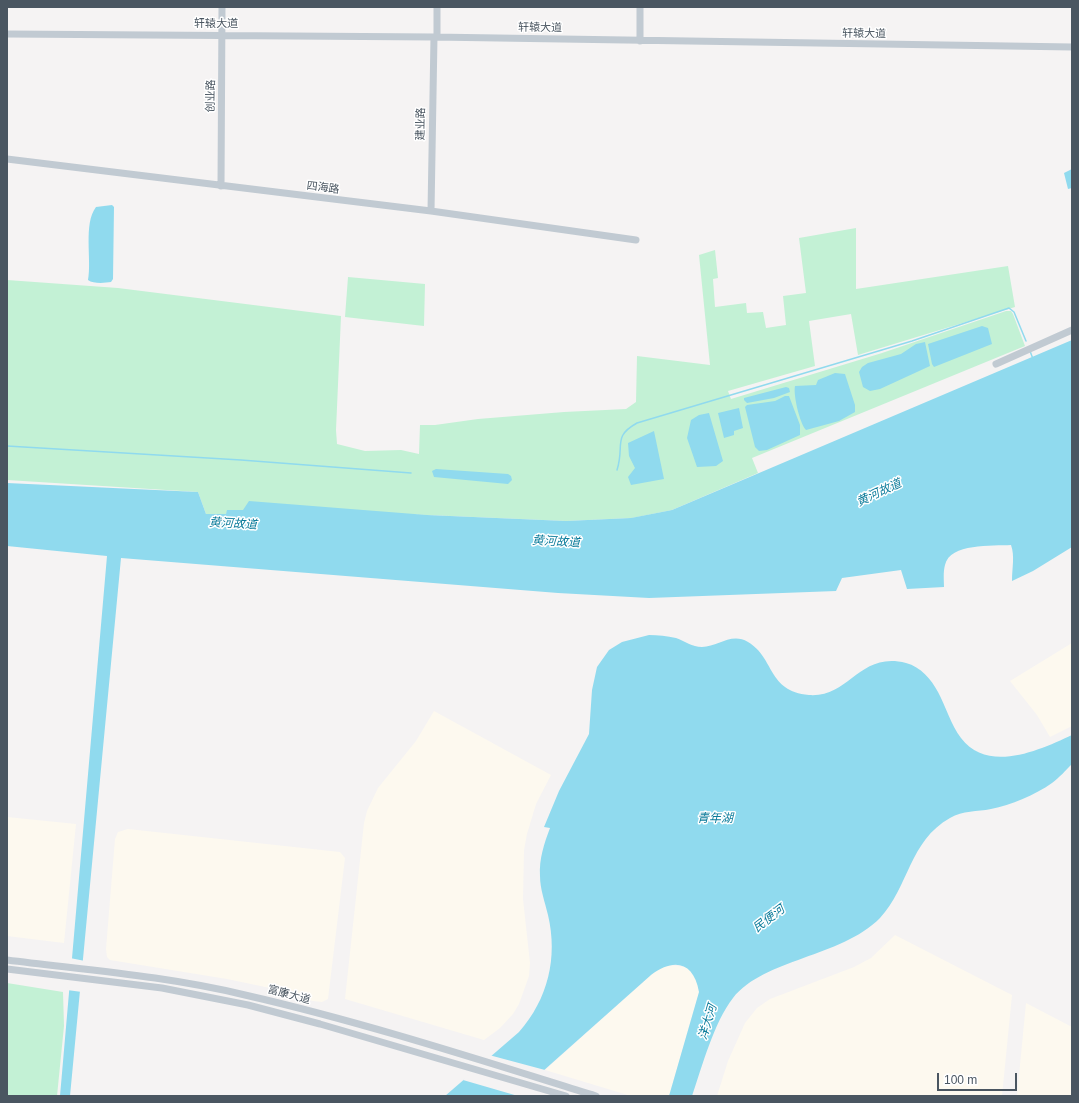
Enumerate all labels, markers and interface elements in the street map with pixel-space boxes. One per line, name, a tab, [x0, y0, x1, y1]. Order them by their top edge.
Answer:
street label: 轩辕大道	[194, 17, 238, 31]
street label: 轩辕大道	[518, 21, 562, 35]
street label: 轩辕大道	[842, 27, 886, 41]
street label: 创业路	[204, 79, 218, 113]
street label: 建业路	[414, 107, 428, 141]
street label: 四海路	[306, 179, 340, 197]
water label: 黄河故道	[854, 476, 904, 510]
water label: 黄河故道	[209, 516, 257, 532]
water label: 黄河故道	[532, 534, 580, 550]
water label: 青年湖	[697, 812, 733, 826]
water label: 民便河	[750, 902, 788, 936]
street label: 富康大道	[266, 983, 312, 1007]
water label: 洋大河	[696, 1003, 720, 1041]
scale bar	[939, 1065, 1019, 1091]
text: 100 m	[944, 1073, 977, 1087]

